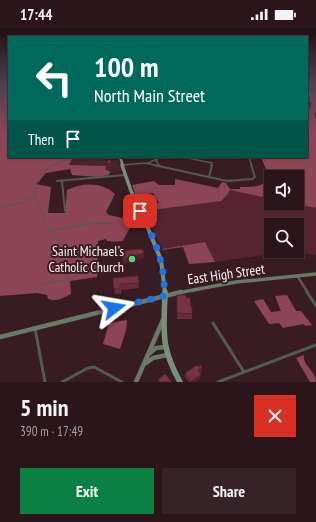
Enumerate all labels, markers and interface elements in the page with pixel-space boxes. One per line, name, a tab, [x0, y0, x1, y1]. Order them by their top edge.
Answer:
text: 17:44	[20, 5, 52, 24]
text: 100 m	[94, 48, 158, 85]
icon: left	[28, 52, 80, 104]
text: North Main Street	[94, 84, 205, 107]
icon: arrive	[62, 128, 84, 150]
text: Then	[28, 130, 54, 149]
map controls	[264, 170, 304, 258]
button: sound	[264, 170, 304, 210]
pin	[123, 194, 157, 228]
icon: arrive	[129, 200, 151, 222]
button: search	[264, 218, 304, 258]
place label: Saint Michael's Catholic Church	[48, 242, 124, 276]
marker: Saint Michael's Catholic Church	[127, 254, 137, 264]
street label: East High Street	[186, 260, 266, 288]
position arrow	[93, 287, 135, 329]
text: 5 min	[20, 392, 68, 423]
button: close	[254, 395, 296, 437]
text: 390 m · 17:49	[20, 423, 83, 440]
button: Exit	[20, 468, 154, 514]
button: Share	[162, 468, 296, 514]

